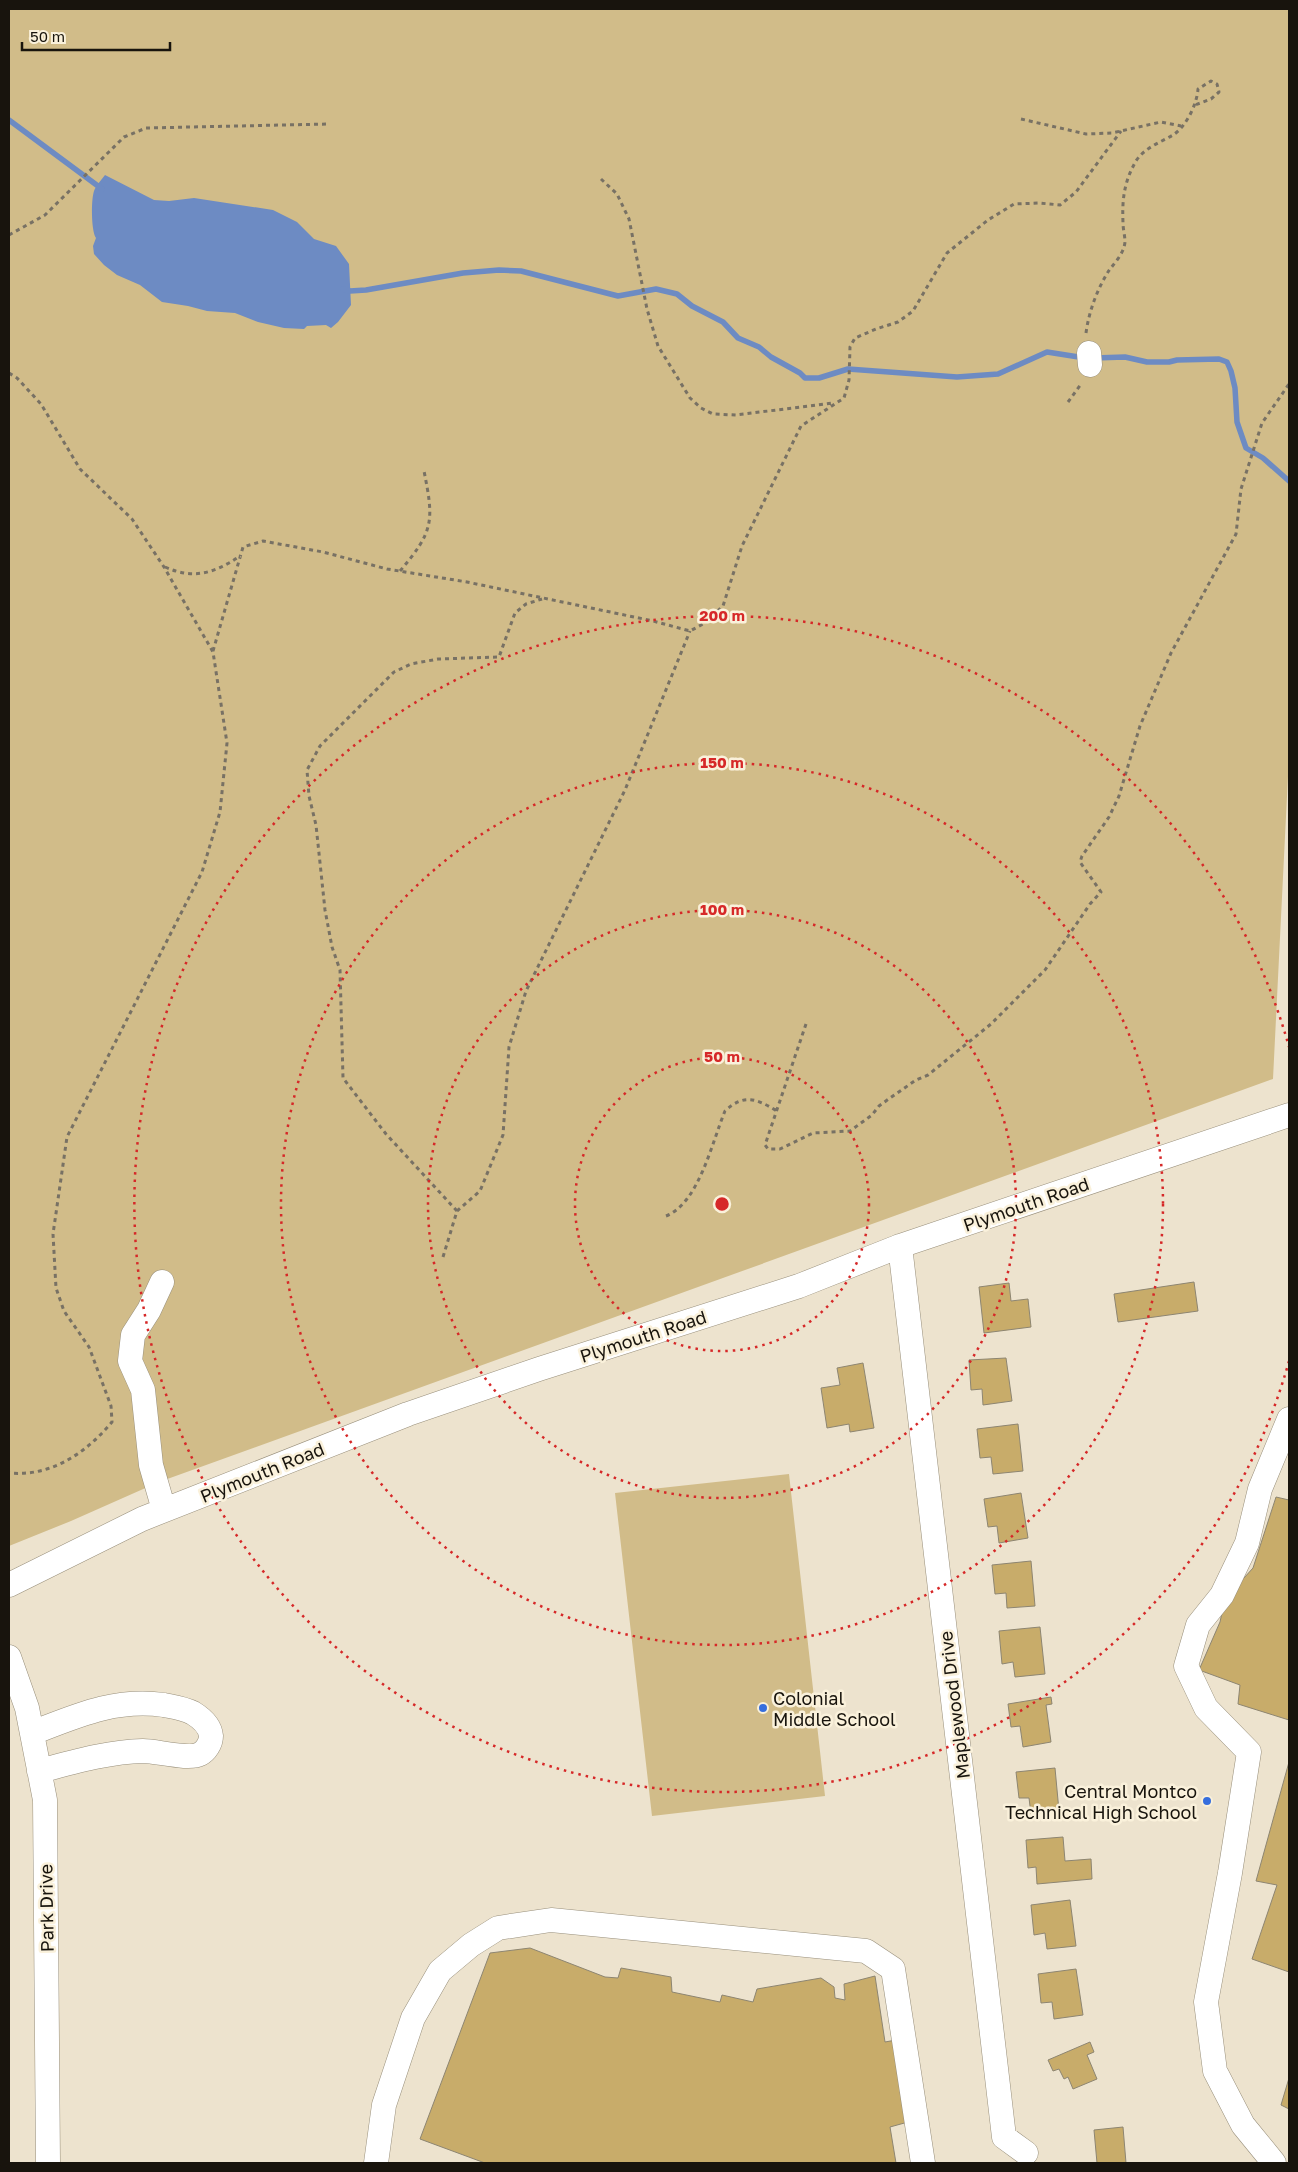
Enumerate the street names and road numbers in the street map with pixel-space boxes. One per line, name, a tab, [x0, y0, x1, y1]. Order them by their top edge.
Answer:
street label: Plymouth Road	[960, 1172, 1092, 1236]
street label: Plymouth Road	[577, 1305, 709, 1367]
street label: Plymouth Road	[197, 1437, 327, 1507]
street label: Maplewood Drive	[934, 1630, 974, 1780]
street label: Park Drive	[34, 1864, 58, 1952]

